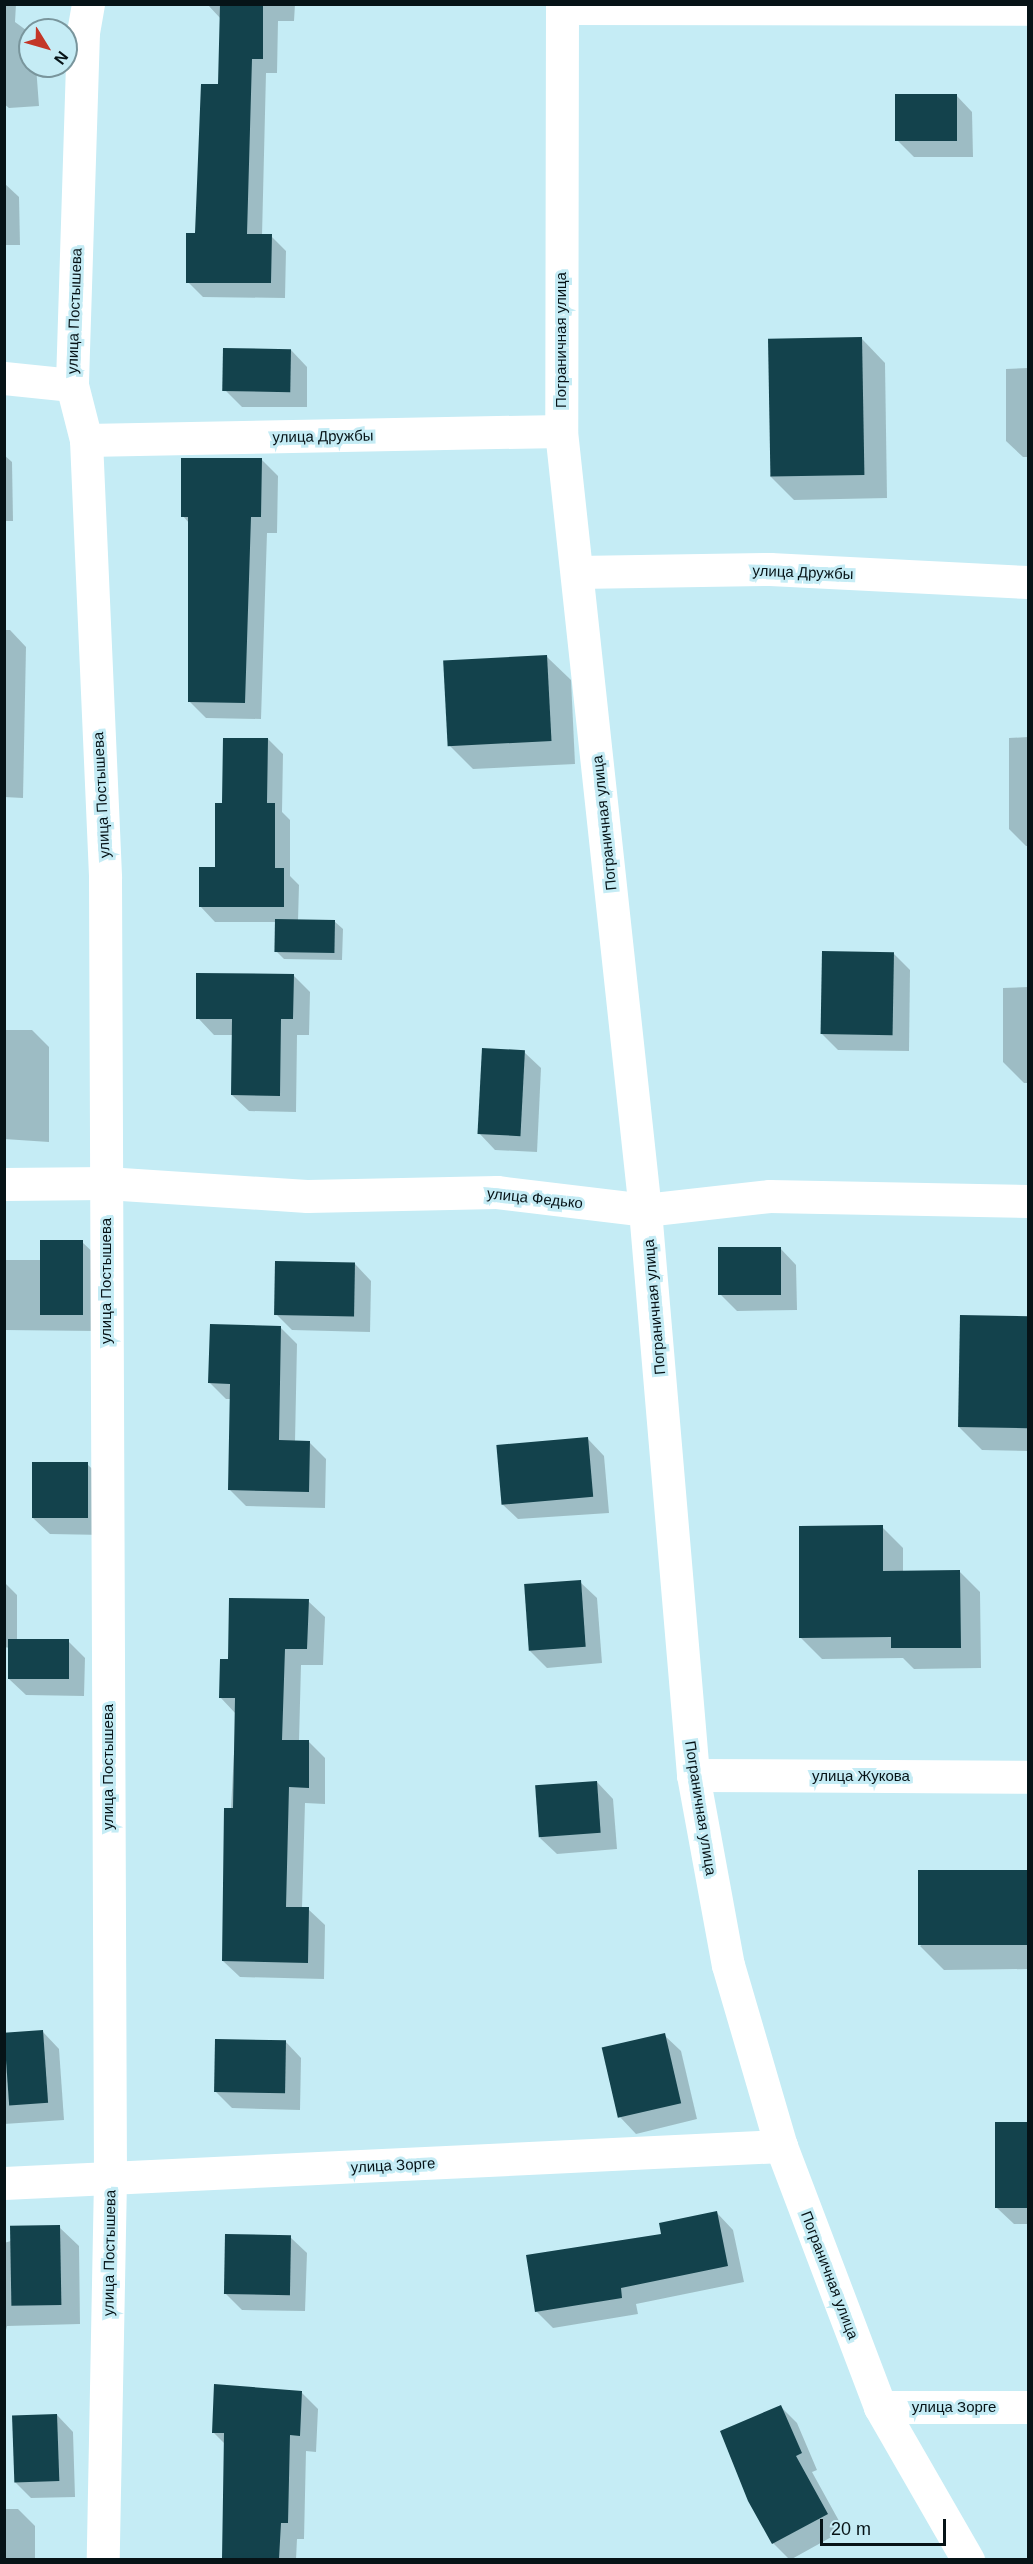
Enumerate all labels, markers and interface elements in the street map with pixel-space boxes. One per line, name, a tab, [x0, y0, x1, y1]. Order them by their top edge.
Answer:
north arrow	[18, 18, 78, 78]
text: N	[51, 48, 71, 68]
street label: улица Постышева	[63, 248, 85, 374]
street label: Пограничная улица	[552, 272, 570, 408]
street label: улица Дружбы	[272, 426, 374, 446]
street label: улица Дружбы	[752, 561, 854, 583]
street label: улица Постышева	[89, 732, 113, 858]
street label: Пограничная улица	[588, 754, 620, 892]
street label: улица Федько	[486, 1184, 584, 1212]
street label: улица Постышева	[97, 1218, 115, 1344]
street label: Пограничная улица	[639, 1239, 669, 1375]
street label: улица Постышева	[99, 1704, 117, 1830]
street label: Пограничная улица	[681, 1739, 721, 1877]
street label: улица Жукова	[812, 1767, 910, 1785]
street label: улица Зорге	[350, 2154, 436, 2176]
street label: улица Постышева	[99, 2190, 119, 2316]
street label: Пограничная улица	[797, 2208, 863, 2342]
street label: улица Зорге	[912, 2398, 996, 2416]
scale bar	[823, 2507, 949, 2545]
text: 20 m	[831, 2519, 871, 2539]

